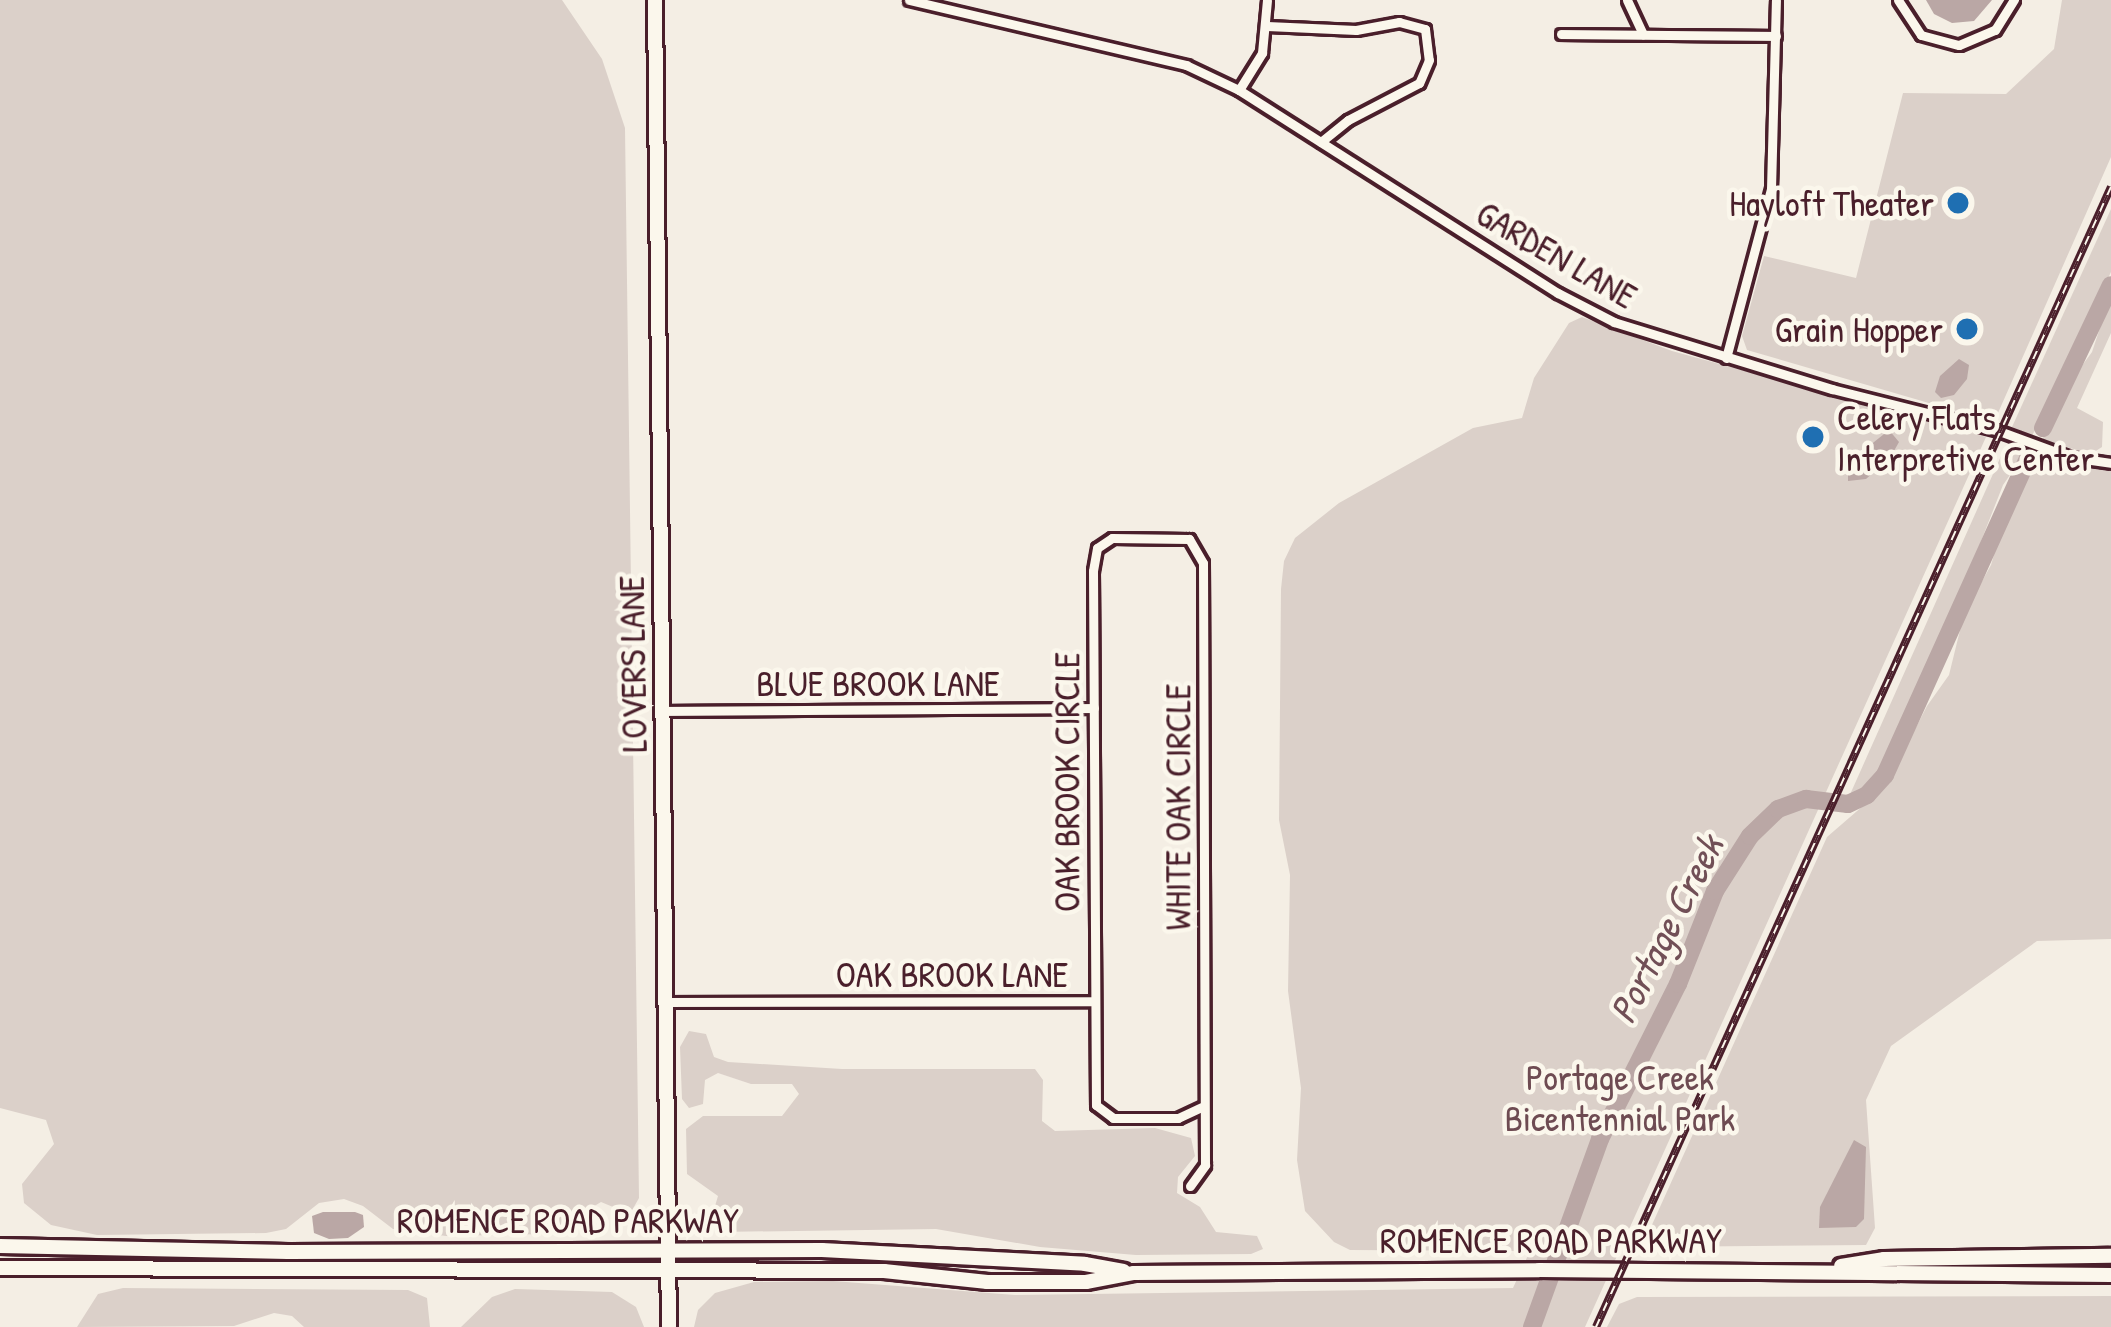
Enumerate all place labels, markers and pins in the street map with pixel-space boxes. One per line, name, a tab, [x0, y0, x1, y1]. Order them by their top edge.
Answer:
place label: Hayloft Theater	[1729, 181, 1934, 225]
marker: Hayloft Theater	[1945, 190, 1971, 216]
place label: Grain Hopper	[1775, 307, 1943, 351]
marker: Grain Hopper	[1954, 316, 1980, 342]
place label: Celery Flats Interpretive Center	[1837, 394, 2094, 479]
marker: Celery Flats Interpretive Center	[1800, 424, 1826, 450]

